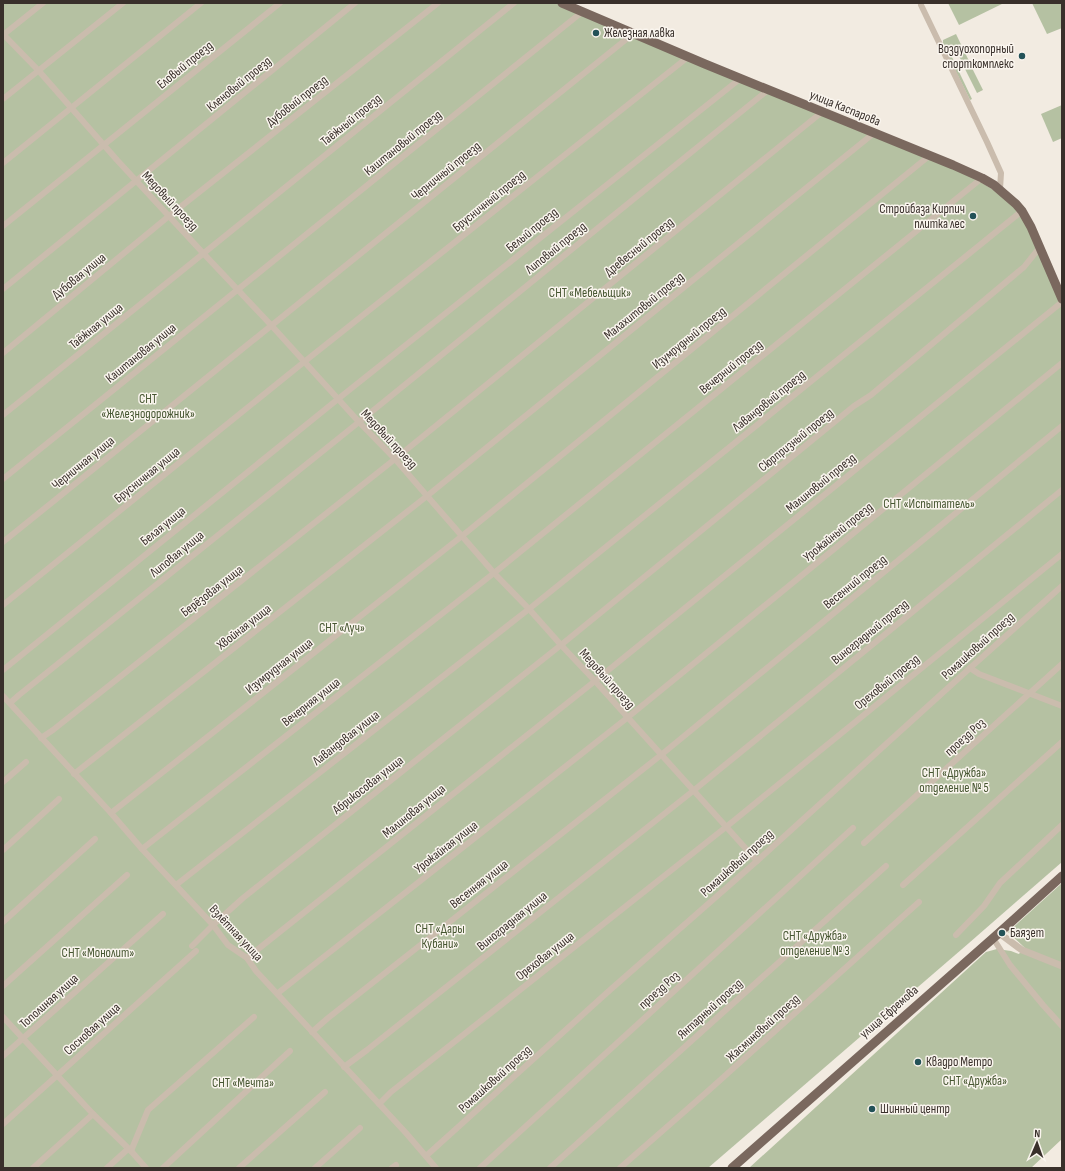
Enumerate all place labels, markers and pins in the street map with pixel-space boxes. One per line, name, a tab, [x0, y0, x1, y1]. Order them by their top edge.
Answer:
place label: Железная лавка	[604, 25, 675, 41]
marker: Железная лавка	[591, 28, 601, 38]
place label: Воздуохопорный спорткомплекс	[938, 41, 1014, 72]
marker: Воздуохопорный спорткомплекс	[1017, 51, 1027, 61]
place label: Стройбаза Кирпич плитка лес	[879, 201, 965, 232]
marker: Стройбаза Кирпич плитка лес	[968, 211, 978, 221]
place label: Баязет	[1010, 925, 1044, 941]
marker: Баязет	[997, 928, 1007, 938]
place label: Квадро Метро	[926, 1054, 992, 1070]
marker: Квадро Метро	[913, 1057, 923, 1067]
place label: Шинный центр	[880, 1101, 950, 1117]
marker: Шинный центр	[867, 1104, 877, 1114]

